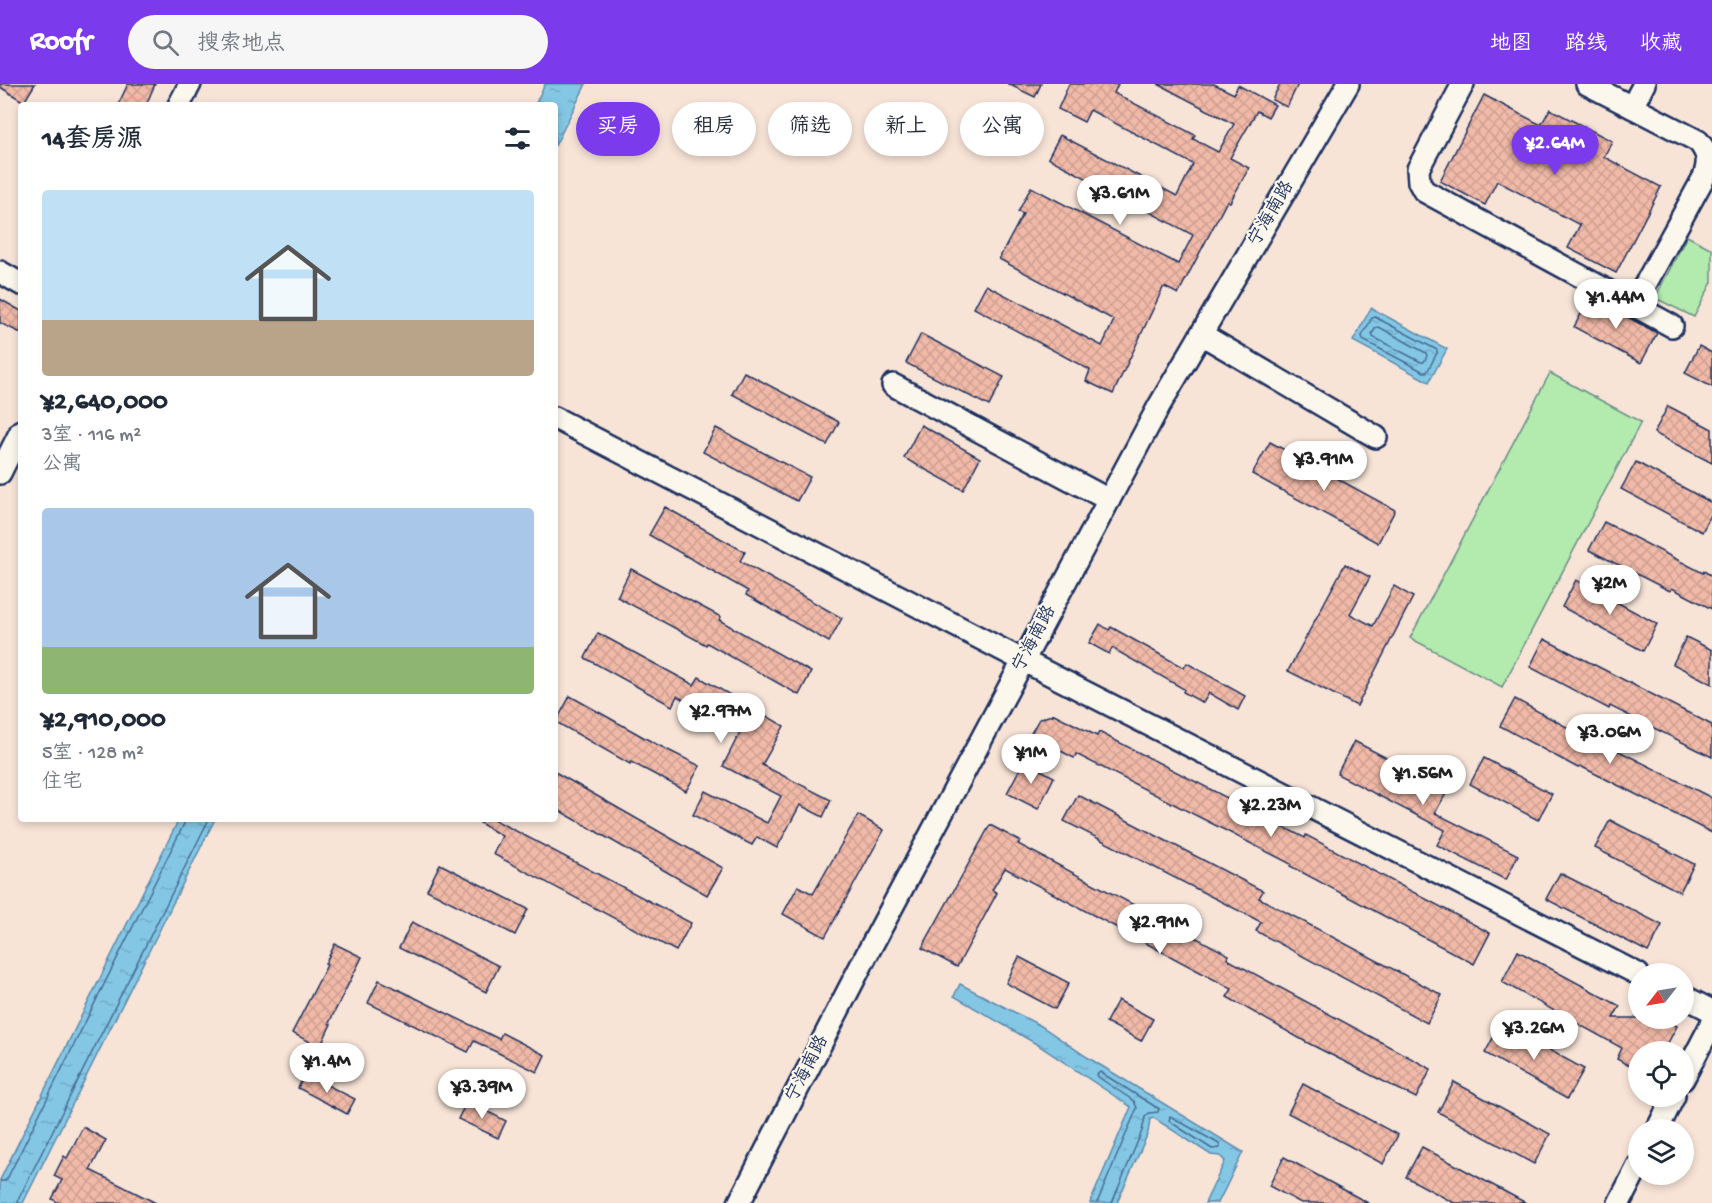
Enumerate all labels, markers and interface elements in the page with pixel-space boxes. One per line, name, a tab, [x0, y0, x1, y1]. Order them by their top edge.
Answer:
search box	[128, 15, 548, 69]
text: Roofr	[30, 26, 92, 59]
icon: search	[149, 26, 182, 59]
text: 搜索地点	[197, 32, 285, 58]
text: 地图	[1490, 33, 1532, 58]
text: 路线	[1565, 33, 1607, 58]
text: 收藏	[1640, 33, 1682, 58]
chip: 买房	[576, 102, 660, 156]
chip: 租房	[672, 102, 756, 156]
chip: 筛选	[768, 102, 852, 156]
chip: 新上	[864, 102, 948, 156]
chip: 公寓	[960, 102, 1044, 156]
icon: filters	[501, 122, 534, 155]
pin: ¥2.64M	[1506, 125, 1604, 176]
text: 14套房源	[42, 126, 143, 157]
text: ¥2.64M	[1526, 133, 1584, 156]
pin: ¥3.61M	[1071, 175, 1169, 226]
street label: 宁海南路	[1244, 177, 1299, 250]
text: ¥3.61M	[1091, 183, 1149, 206]
icon: home	[234, 229, 342, 337]
pin: ¥1.44M	[1567, 279, 1665, 330]
text: ¥1.44M	[1588, 287, 1644, 310]
text: ¥2,640,000	[42, 388, 168, 419]
text: 3室 · 116 m²	[42, 425, 141, 448]
pin: ¥3.91M	[1275, 441, 1373, 492]
text: ¥3.91M	[1295, 449, 1353, 472]
text: 公寓	[42, 454, 82, 477]
icon: home	[234, 547, 342, 655]
pin: ¥2M	[1581, 565, 1639, 616]
text: ¥2M	[1594, 573, 1626, 596]
street label: 宁海南路	[1008, 602, 1061, 676]
pin: ¥2.97M	[672, 693, 770, 744]
text: ¥2.97M	[691, 701, 751, 724]
text: ¥2,910,000	[42, 706, 166, 737]
pin: ¥3.06M	[1561, 714, 1659, 765]
text: ¥3.06M	[1579, 722, 1641, 745]
pin: ¥1M	[1002, 734, 1060, 785]
text: ¥1M	[1015, 742, 1047, 765]
text: 5室 · 128 m²	[42, 743, 144, 766]
pin: ¥1.56M	[1374, 755, 1472, 806]
text: ¥1.56M	[1394, 763, 1452, 786]
text: 住宅	[42, 772, 82, 795]
pin: ¥2.23M	[1222, 787, 1320, 838]
text: ¥2.23M	[1241, 795, 1301, 818]
pin: ¥2.91M	[1111, 904, 1209, 955]
text: ¥2.91M	[1131, 912, 1189, 935]
north arrow	[1628, 963, 1694, 1029]
map controls	[1628, 963, 1694, 1185]
pin: ¥3.26M	[1485, 1010, 1583, 1061]
text: ¥3.26M	[1504, 1018, 1564, 1041]
street label: 宁海南路	[781, 1032, 834, 1106]
button: locate	[1628, 1041, 1694, 1107]
pin: ¥1.4M	[285, 1043, 369, 1094]
text: ¥1.4M	[304, 1051, 350, 1074]
pin: ¥3.39M	[433, 1069, 531, 1120]
text: ¥3.39M	[452, 1077, 512, 1100]
button: layers	[1628, 1119, 1694, 1185]

